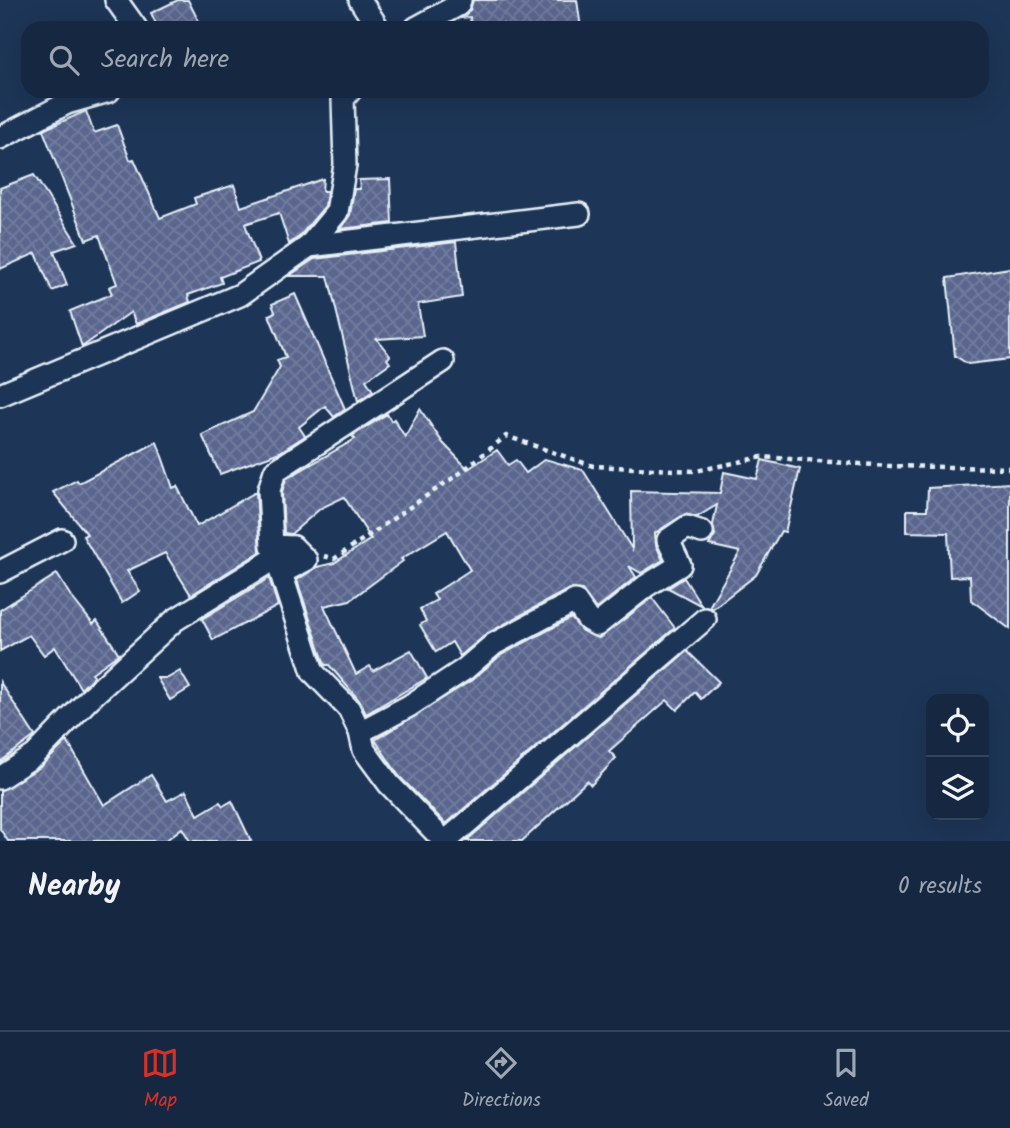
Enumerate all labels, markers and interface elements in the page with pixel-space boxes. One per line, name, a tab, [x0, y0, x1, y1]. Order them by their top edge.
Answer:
search box	[21, 21, 989, 98]
text: Search here	[101, 39, 229, 81]
icon: search	[45, 41, 83, 79]
map controls	[926, 694, 989, 820]
button: locate	[926, 694, 989, 757]
button: layers	[926, 757, 989, 820]
text: Nearby	[28, 863, 120, 911]
text: 0 results	[898, 869, 982, 905]
tab: Map	[141, 1044, 179, 1116]
tab: Directions	[462, 1044, 541, 1116]
tab: Saved	[824, 1044, 869, 1116]

